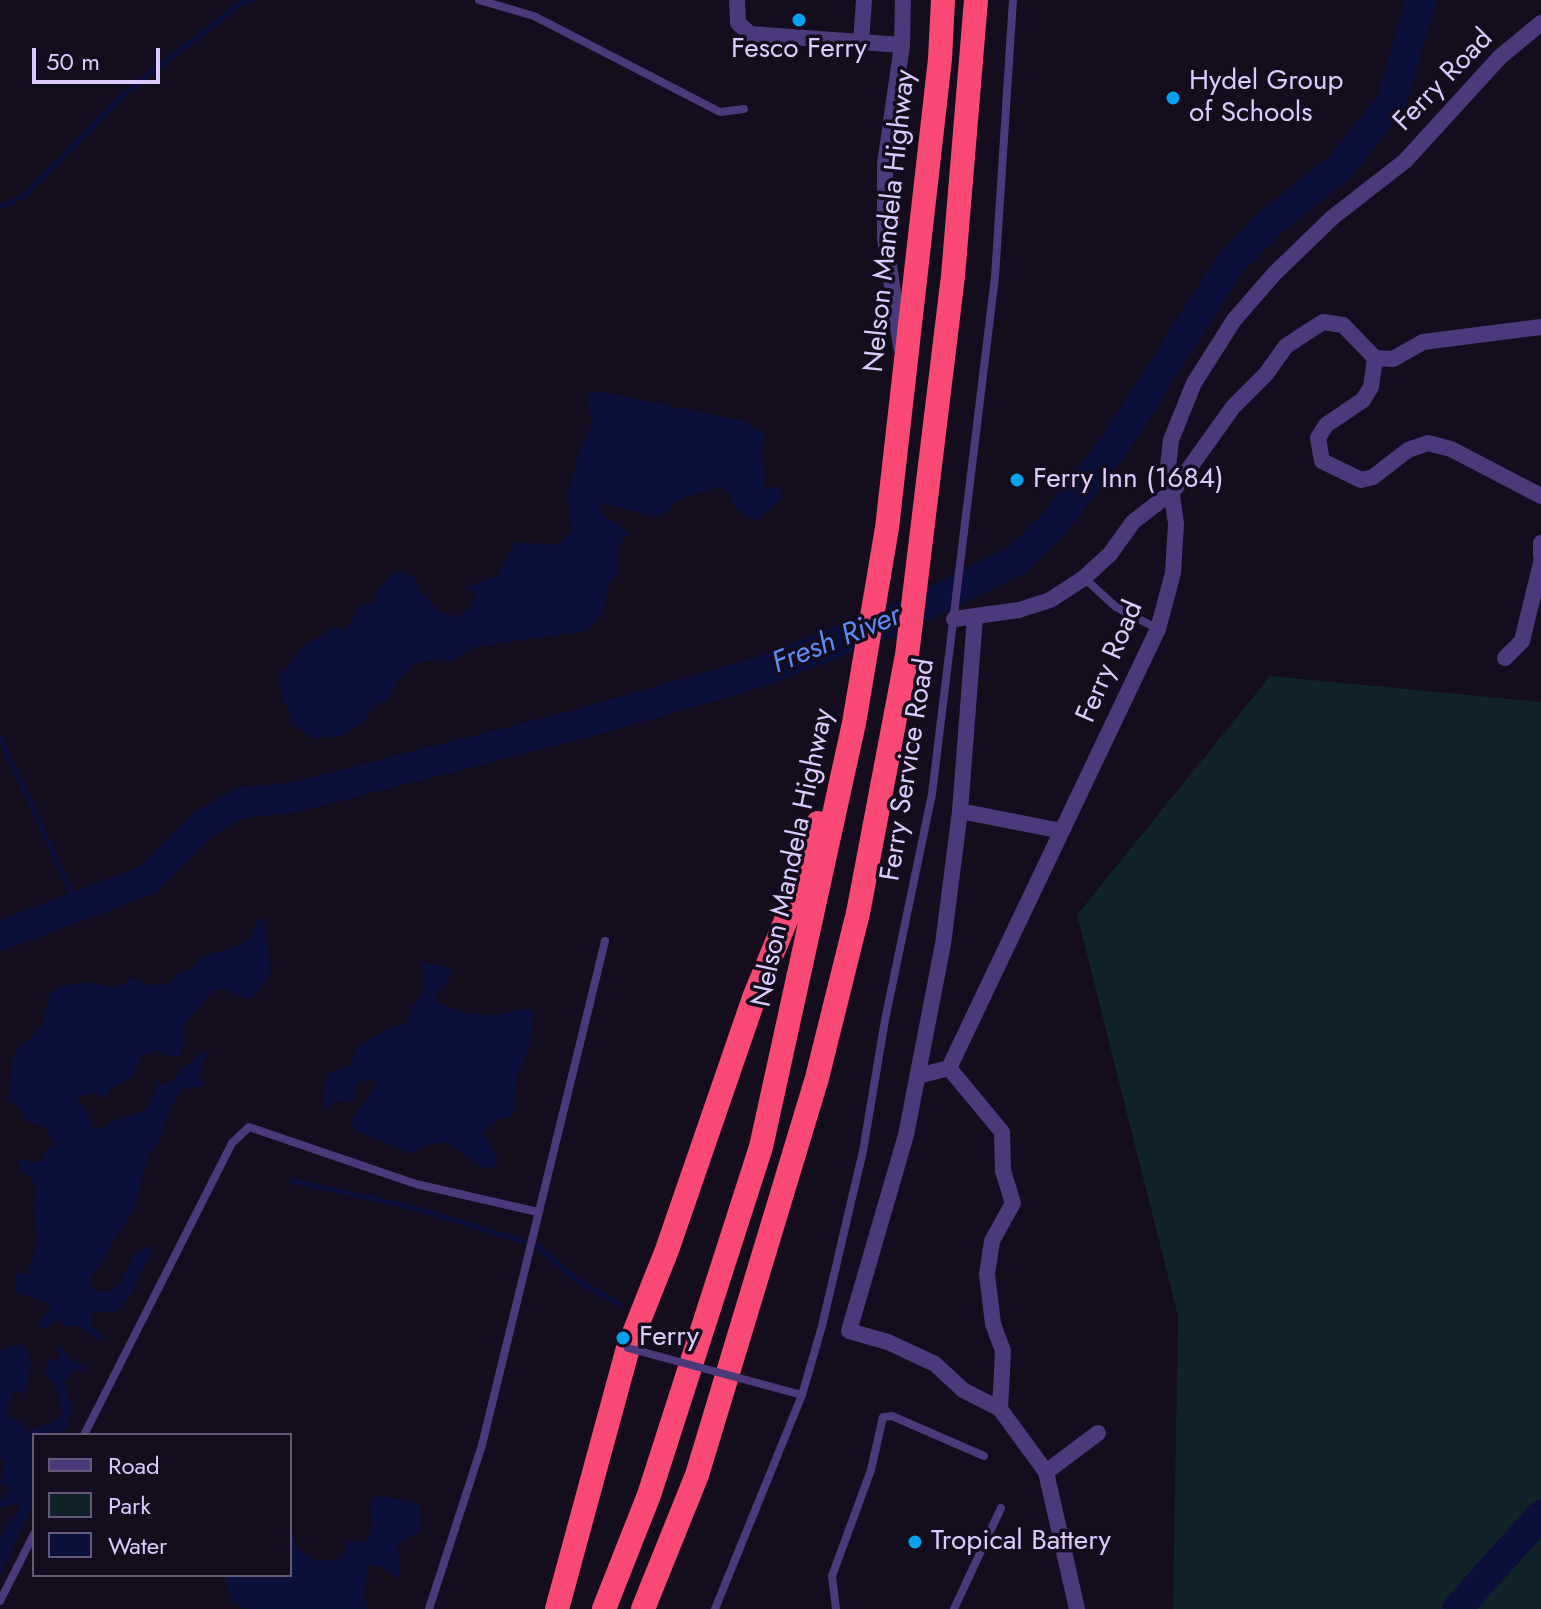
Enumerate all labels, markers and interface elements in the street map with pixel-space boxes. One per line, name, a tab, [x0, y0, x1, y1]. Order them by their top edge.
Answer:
marker: Fesco Ferry	[790, 11, 808, 29]
street label: Ferry Road	[1387, 23, 1501, 139]
scale bar	[36, 32, 164, 82]
place label: Fesco Ferry	[731, 33, 867, 67]
text: 50 m	[46, 44, 100, 79]
place label: Hydel Group of Schools	[1189, 65, 1343, 131]
street label: Nelson Mandela Highway	[858, 68, 924, 374]
marker: Hydel Group of Schools	[1164, 89, 1182, 107]
place label: Ferry Inn (1684)	[1033, 463, 1224, 497]
marker: Ferry Inn (1684)	[1008, 471, 1026, 489]
street label: Ferry Road	[1070, 596, 1152, 728]
water label: Fresh River	[767, 599, 907, 683]
street label: Ferry Service Road	[875, 656, 943, 884]
street label: Nelson Mandela Highway	[746, 706, 842, 1010]
place label: Ferry	[639, 1321, 699, 1355]
marker: Ferry	[614, 1329, 632, 1347]
legend	[32, 1433, 292, 1577]
text: Road	[108, 1448, 160, 1483]
text: Park	[108, 1488, 151, 1523]
place label: Tropical Battery	[931, 1525, 1111, 1559]
text: Water	[108, 1528, 167, 1563]
marker: Tropical Battery	[906, 1533, 924, 1551]

